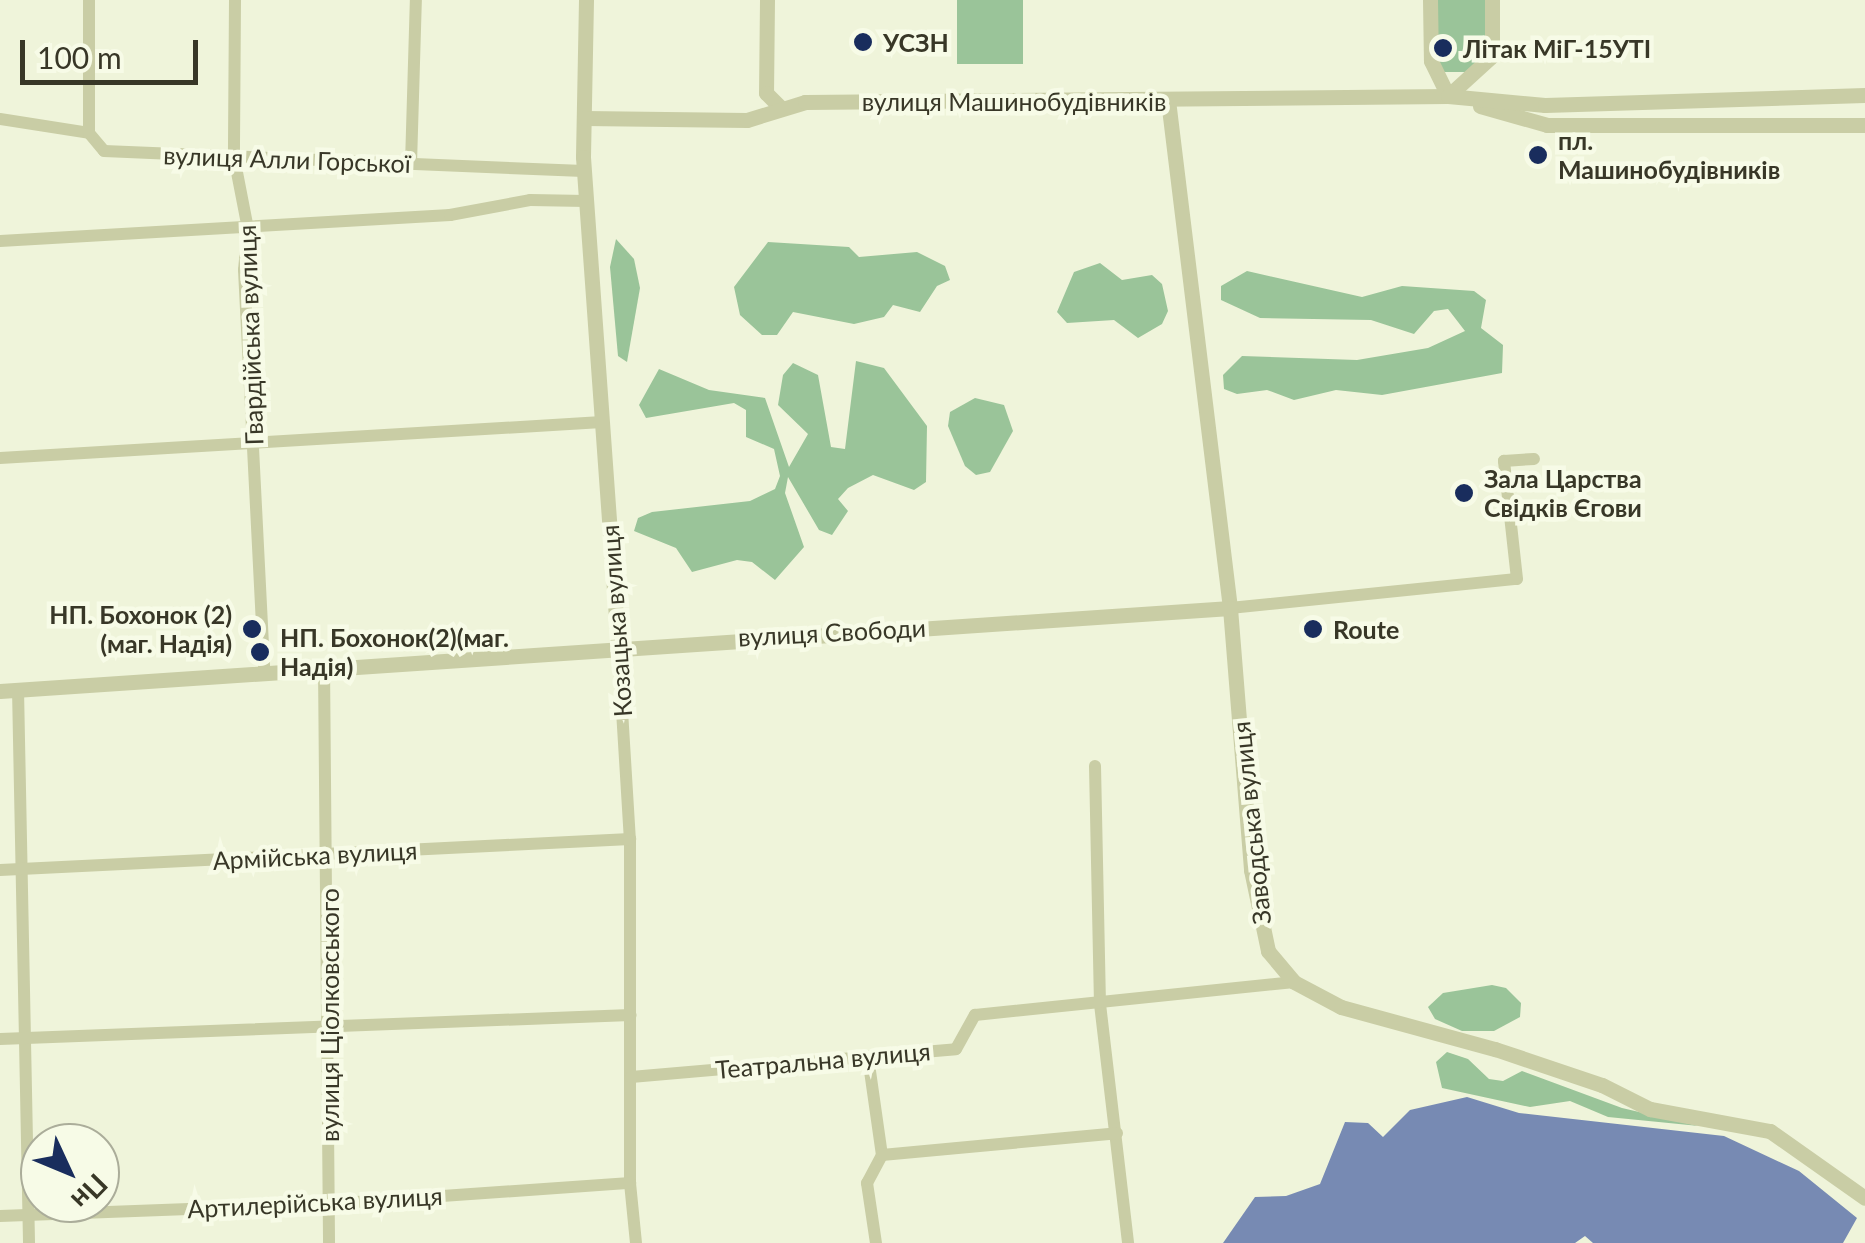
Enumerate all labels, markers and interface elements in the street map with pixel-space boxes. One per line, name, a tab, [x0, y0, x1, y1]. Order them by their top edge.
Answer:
scale bar	[25, 20, 202, 82]
place label: УСЗН	[883, 27, 949, 57]
marker: УСЗН	[852, 31, 874, 53]
place label: Літак МіГ-15УТІ	[1463, 33, 1651, 63]
marker: Літак МіГ-15УТІ	[1432, 37, 1454, 59]
text: 100 m	[37, 39, 122, 75]
street label: вулиця Машинобудівників	[862, 86, 1166, 116]
place label: пл. Машинобудівників	[1558, 126, 1780, 185]
street label: вулиця Алли Горської	[163, 140, 411, 178]
marker: пл. Машинобудівників	[1527, 144, 1549, 166]
street label: Гвардійська вулиця	[231, 224, 269, 446]
place label: Зала Царства Свідків Єгови	[1484, 464, 1642, 523]
marker: Зала Царства Свідків Єгови	[1453, 482, 1475, 504]
street label: Козацька вулиця	[594, 524, 638, 718]
place label: НП. Бохонок (2) (маг. Надія)	[49, 600, 232, 659]
street label: вулиця Свободи	[737, 612, 927, 652]
place label: Route	[1333, 614, 1399, 644]
marker: НП. Бохонок (2) (маг. Надія)	[241, 618, 263, 640]
marker: Route	[1302, 618, 1324, 640]
place label: НП. Бохонок(2)(маг. Надія)	[280, 623, 509, 682]
marker: НП. Бохонок(2)(маг. Надія)	[249, 641, 271, 663]
street label: Заводська вулиця	[1225, 720, 1277, 926]
street label: Армійська вулиця	[212, 835, 418, 875]
street label: вулиця Ціолковського	[314, 888, 344, 1142]
street label: Театральна вулиця	[714, 1036, 932, 1084]
north arrow	[20, 1123, 120, 1223]
text: Пн	[65, 1167, 115, 1217]
street label: Артилерійська вулиця	[187, 1180, 443, 1224]

